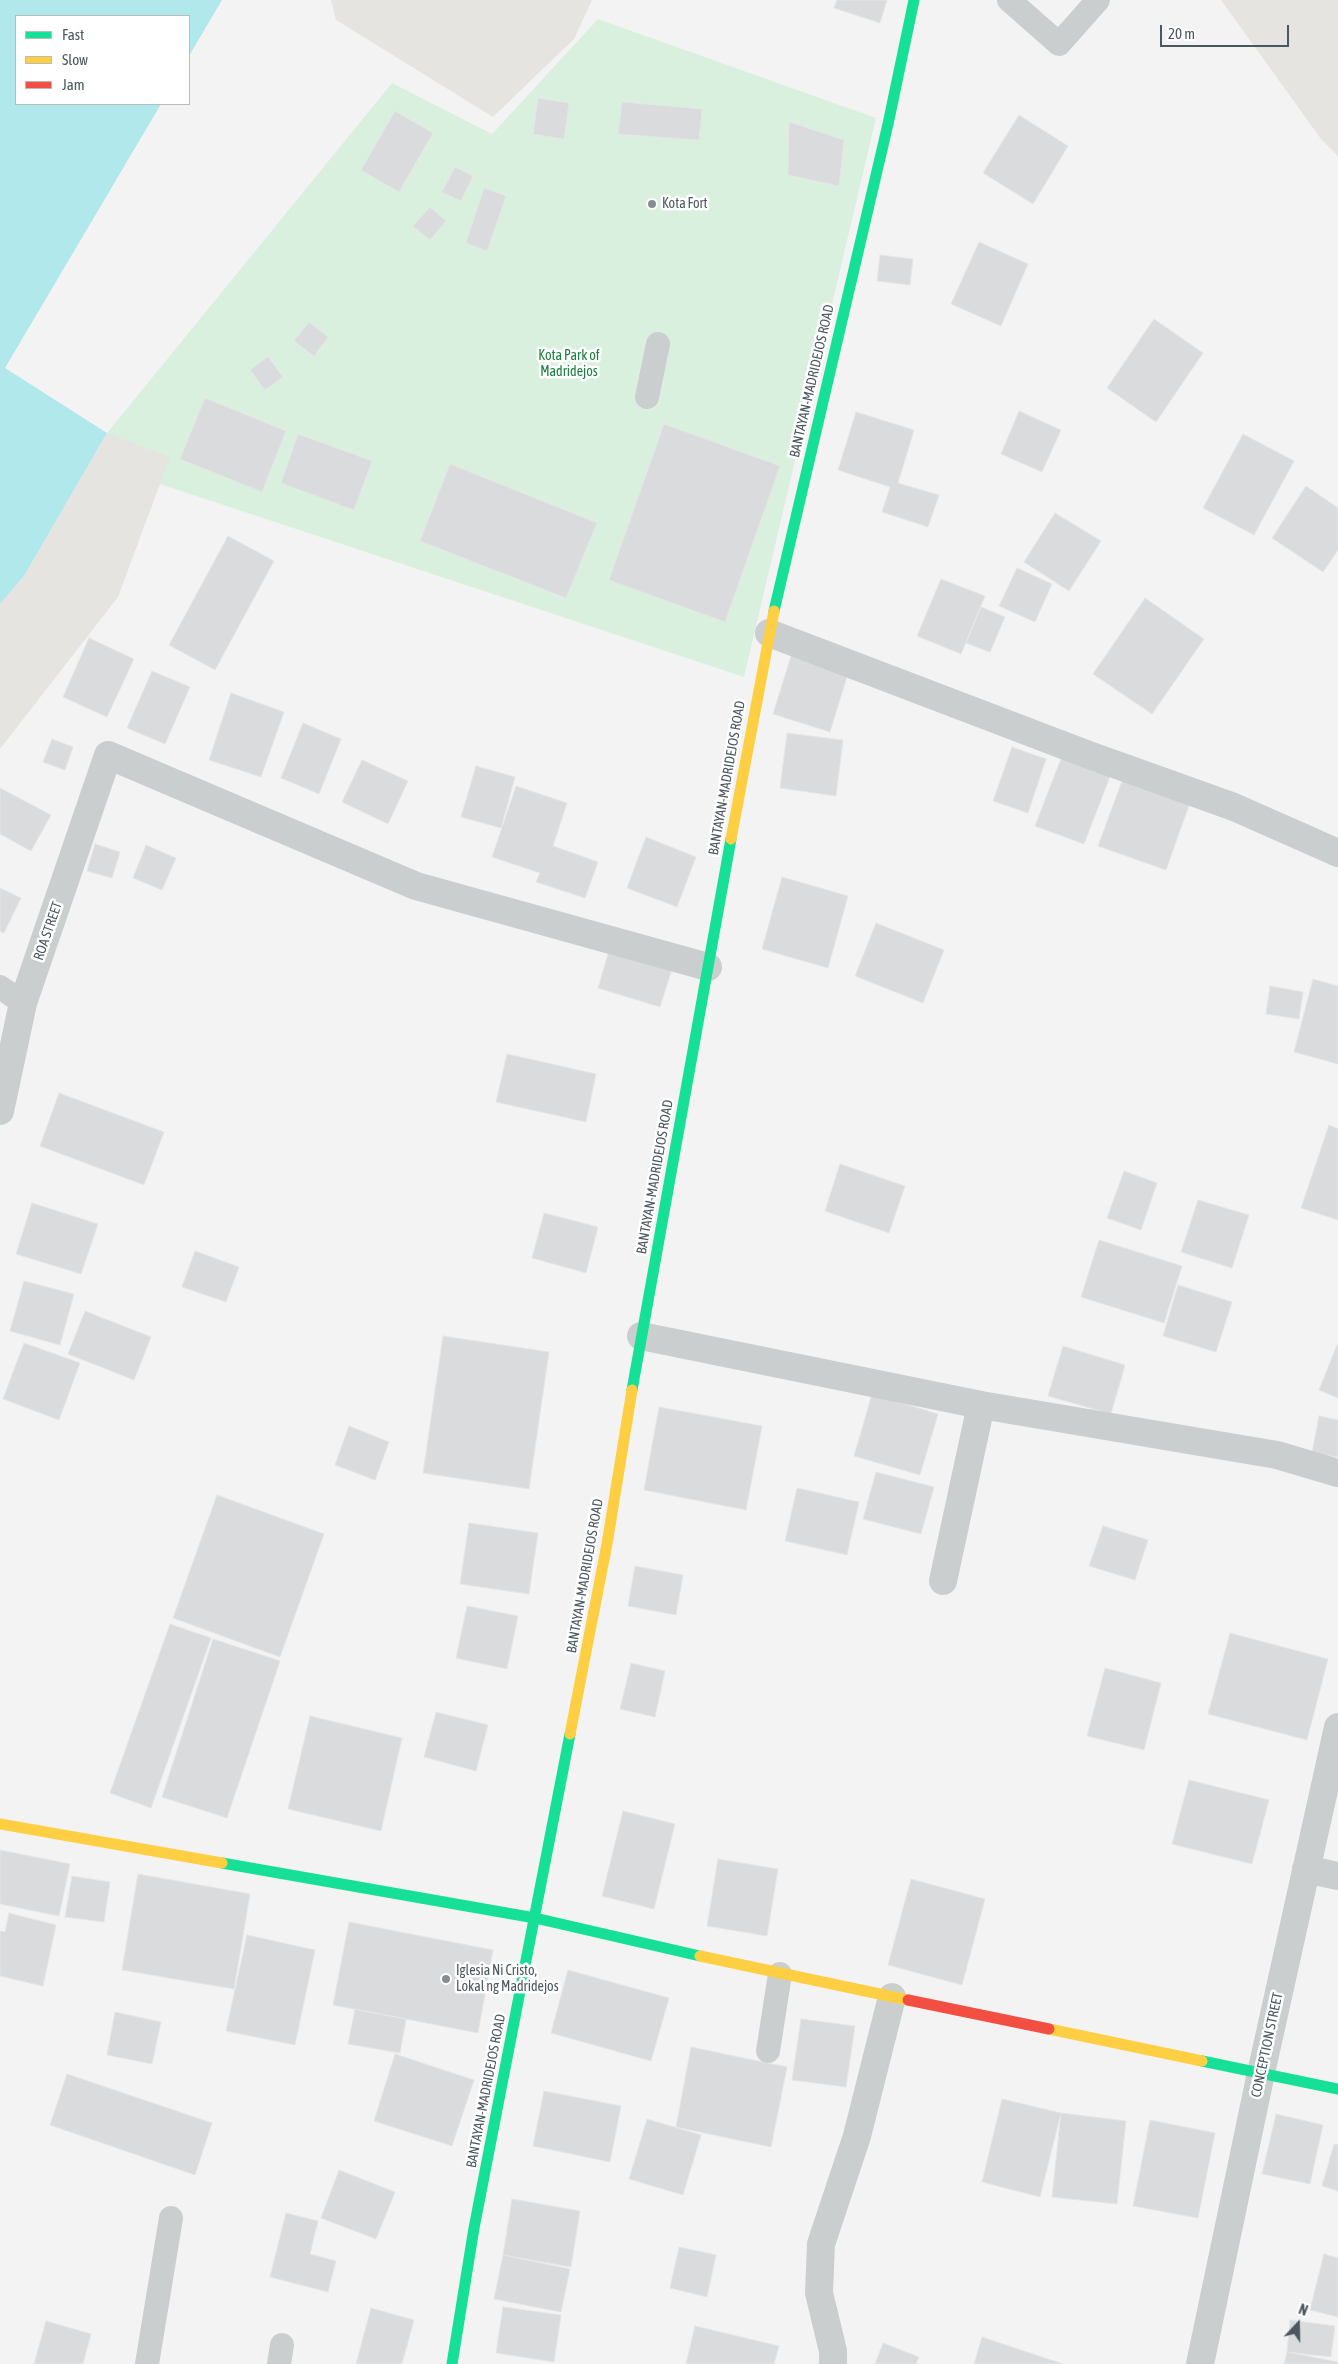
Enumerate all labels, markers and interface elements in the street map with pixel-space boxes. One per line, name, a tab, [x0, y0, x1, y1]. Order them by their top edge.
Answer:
legend	[15, 15, 190, 105]
scale bar	[1163, 15, 1292, 47]
text: 20 m	[1168, 25, 1195, 42]
text: Fast	[62, 26, 84, 43]
text: Slow	[62, 51, 88, 68]
text: Jam	[62, 76, 85, 93]
place label: Kota Fort	[662, 196, 708, 212]
marker: Kota Fort	[646, 198, 658, 210]
street label: BANTAYAN-MADRIDEJOS ROAD	[786, 303, 838, 459]
park label: Kota Park of Madridejos	[538, 348, 600, 381]
street label: BANTAYAN-MADRIDEJOS ROAD	[705, 700, 749, 856]
street label: ROA STREET	[30, 899, 66, 963]
street label: BANTAYAN-MADRIDEJOS ROAD	[633, 1099, 677, 1255]
street label: BANTAYAN-MADRIDEJOS ROAD	[563, 1498, 607, 1654]
place label: Iglesia Ni Cristo, Lokal ng Madridejos	[456, 1963, 559, 1995]
marker: Iglesia Ni Cristo, Lokal ng Madridejos	[440, 1973, 452, 1985]
street label: CONCEPTION STREET	[1248, 1991, 1286, 2099]
street label: BANTAYAN-MADRIDEJOS ROAD	[463, 2013, 509, 2169]
north arrow	[1273, 2299, 1323, 2349]
text: N	[1297, 2301, 1310, 2319]

